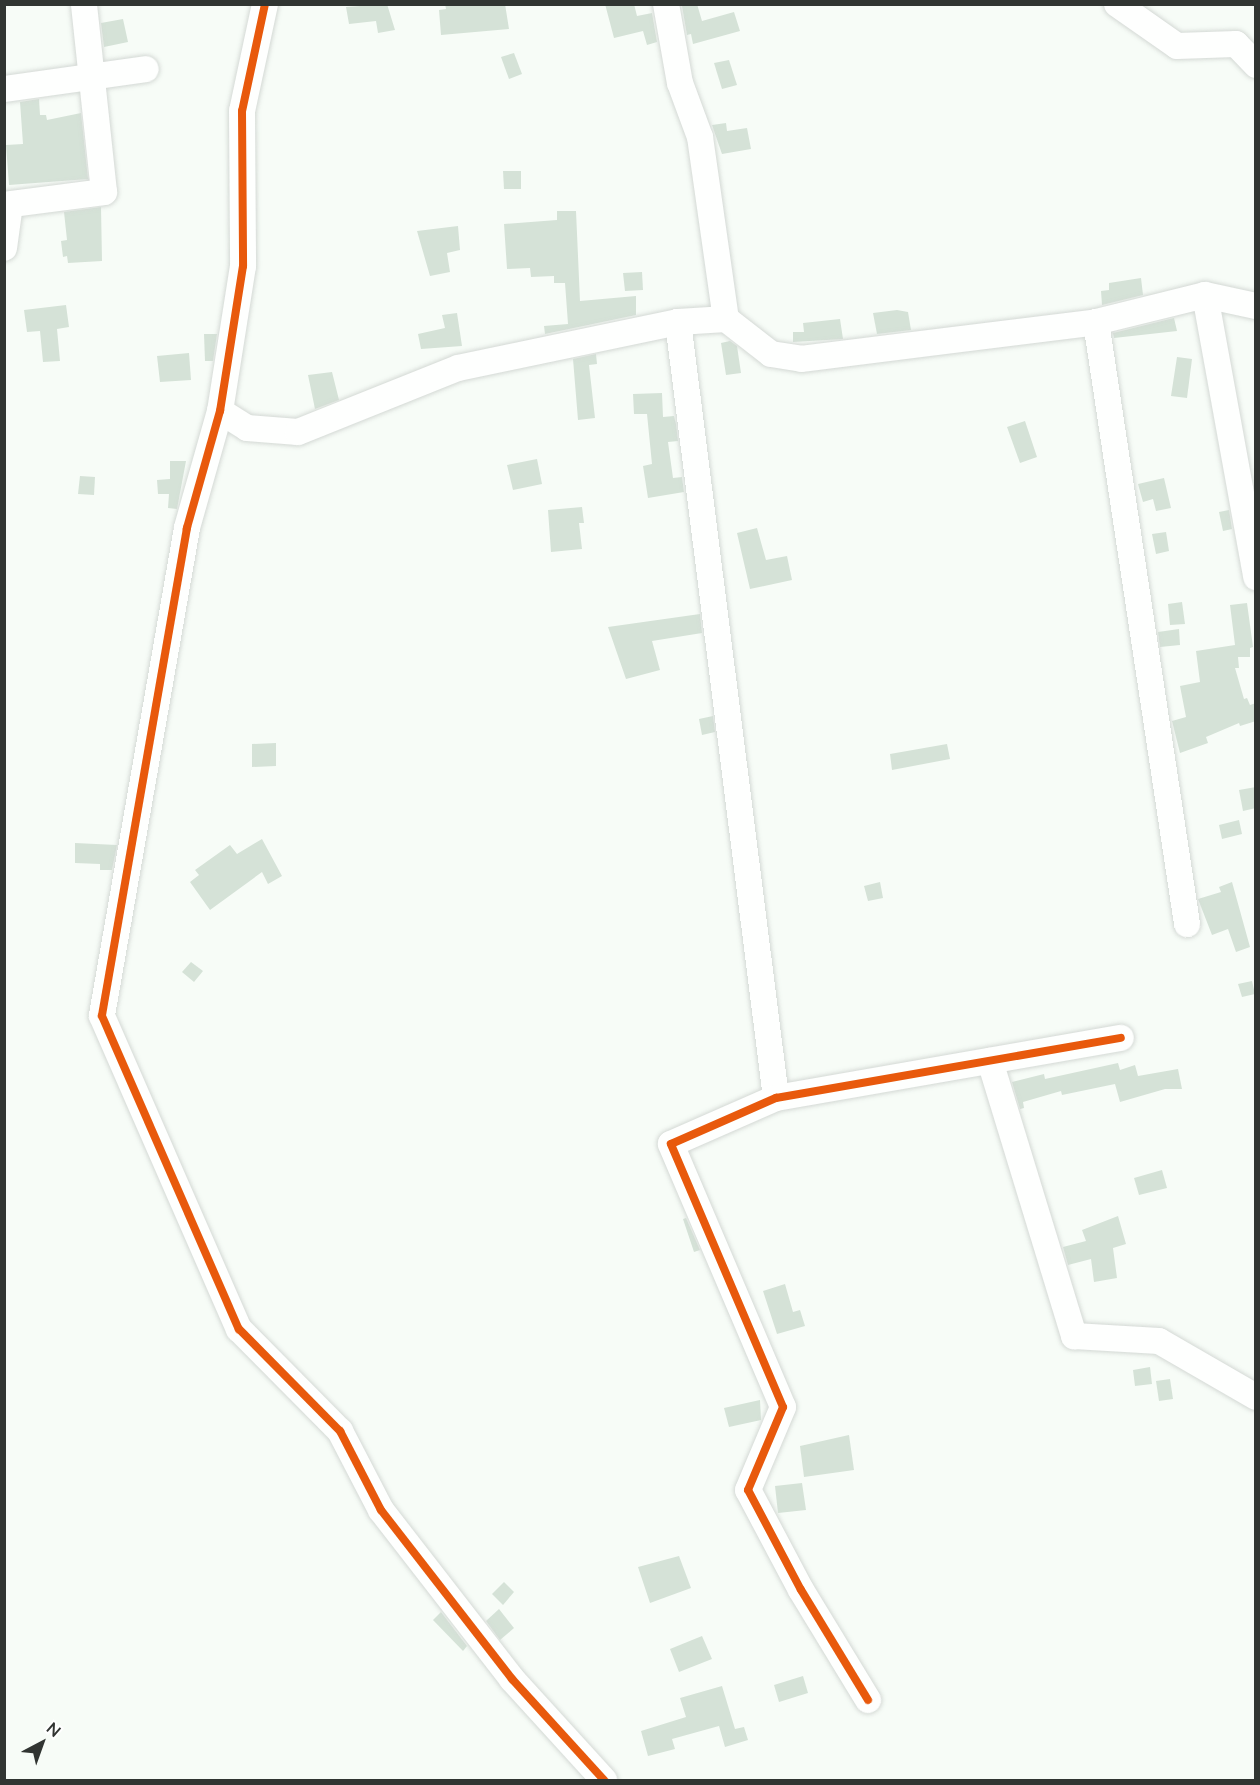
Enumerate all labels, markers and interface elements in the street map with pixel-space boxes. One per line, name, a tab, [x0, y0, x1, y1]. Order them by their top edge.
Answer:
north arrow	[12, 1713, 72, 1773]
text: N	[43, 1718, 65, 1740]

